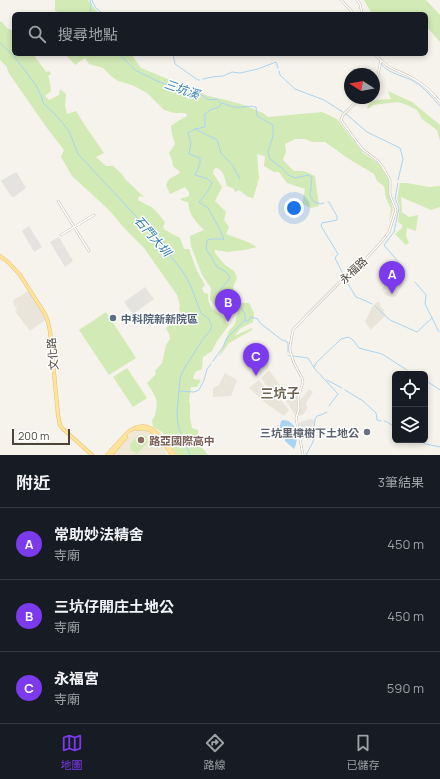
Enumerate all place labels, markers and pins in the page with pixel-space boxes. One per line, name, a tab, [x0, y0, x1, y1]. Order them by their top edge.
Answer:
pin: A	[379, 261, 405, 294]
pin: B	[215, 289, 241, 322]
place label: 中科院新新院區	[121, 311, 198, 326]
marker: 中科院新新院區	[108, 313, 118, 323]
pin: C	[243, 343, 269, 376]
place label: 三坑里樟樹下土地公	[260, 425, 360, 440]
marker: 三坑里樟樹下土地公	[362, 427, 372, 437]
place label: 路亞國際高中	[149, 433, 215, 448]
marker: 路亞國際高中	[136, 435, 146, 445]

